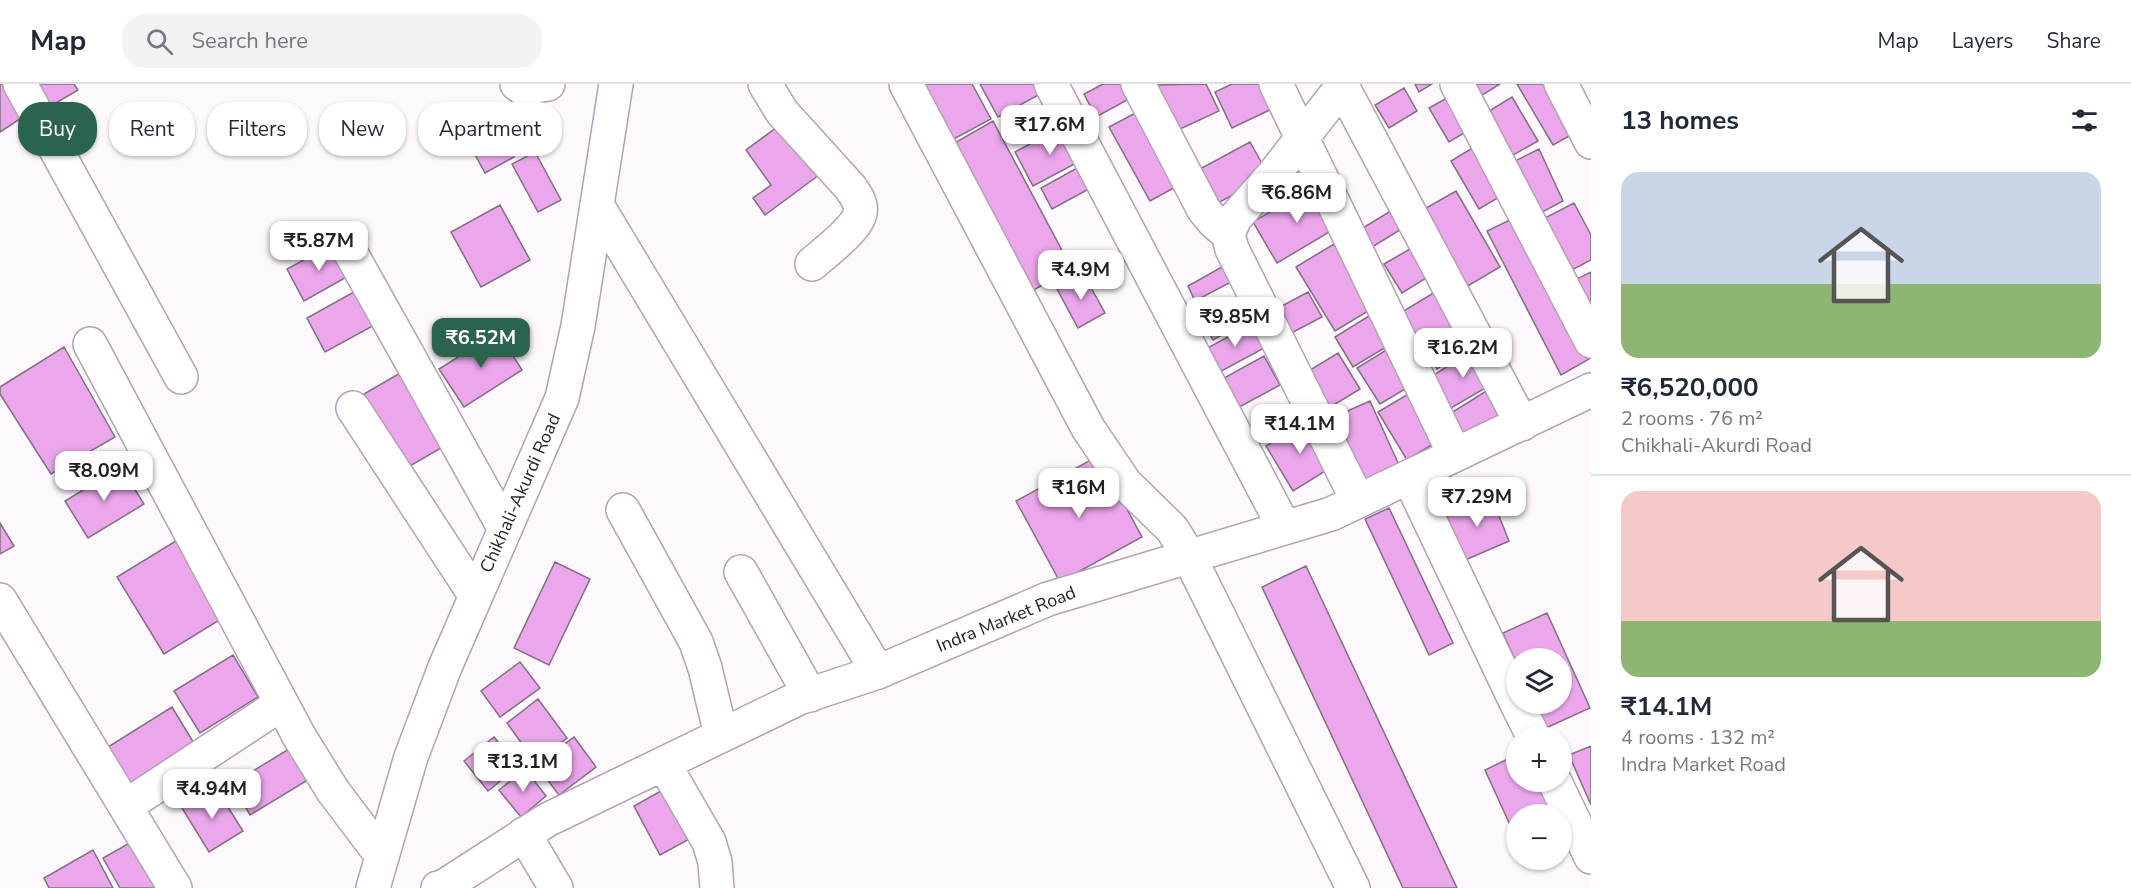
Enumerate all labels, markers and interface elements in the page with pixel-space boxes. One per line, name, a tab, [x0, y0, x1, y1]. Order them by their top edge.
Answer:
search box	[122, 14, 542, 68]
text: Map	[30, 22, 86, 60]
icon: search	[143, 25, 176, 58]
text: Search here	[191, 26, 308, 56]
text: Map	[1877, 27, 1919, 55]
text: Layers	[1952, 27, 2013, 55]
text: Share	[2046, 27, 2101, 55]
chip: Buy	[18, 102, 97, 156]
chip: Rent	[109, 102, 195, 156]
chip: Filters	[207, 102, 307, 156]
chip: New	[319, 102, 406, 156]
chip: Apartment	[418, 102, 562, 156]
text: 13 homes	[1621, 103, 1739, 138]
icon: filters	[2068, 104, 2101, 137]
pin: ₹17.6M	[1001, 105, 1099, 156]
text: ₹17.6M	[1015, 111, 1085, 138]
pin: ₹6.86M	[1248, 173, 1346, 224]
text: ₹6.86M	[1262, 179, 1332, 206]
icon: home	[1807, 211, 1915, 319]
pin: ₹5.87M	[270, 221, 368, 272]
text: ₹5.87M	[284, 227, 354, 254]
pin: ₹4.9M	[1039, 250, 1123, 301]
text: ₹4.9M	[1052, 256, 1110, 283]
pin: ₹9.85M	[1186, 297, 1284, 348]
text: ₹9.85M	[1200, 303, 1270, 330]
pin: ₹6.52M	[432, 318, 530, 369]
text: ₹6.52M	[446, 324, 516, 351]
pin: ₹16.2M	[1414, 328, 1512, 379]
text: ₹16.2M	[1428, 334, 1498, 361]
text: ₹6,520,000	[1621, 370, 1759, 405]
pin: ₹14.1M	[1251, 404, 1349, 455]
text: 2 rooms · 76 m²	[1621, 405, 1763, 432]
street label: Chikhali-Akurdi Road	[474, 410, 566, 576]
text: ₹14.1M	[1265, 410, 1335, 437]
text: Chikhali-Akurdi Road	[1621, 432, 1812, 459]
pin: ₹8.09M	[55, 451, 153, 502]
text: ₹8.09M	[69, 457, 139, 484]
pin: ₹16M	[1043, 468, 1115, 519]
text: ₹16M	[1052, 474, 1106, 501]
pin: ₹7.29M	[1428, 477, 1526, 528]
text: ₹7.29M	[1442, 483, 1512, 510]
icon: home	[1807, 530, 1915, 638]
street label: Indra Market Road	[933, 580, 1079, 658]
map controls	[1506, 648, 1572, 870]
button: layers	[1506, 648, 1572, 714]
text: ₹14.1M	[1621, 689, 1712, 724]
text: 4 rooms · 132 m²	[1621, 724, 1775, 751]
button: +	[1506, 726, 1572, 792]
pin: ₹13.1M	[474, 742, 572, 793]
text: ₹13.1M	[488, 748, 558, 775]
text: Indra Market Road	[1621, 751, 1786, 778]
pin: ₹4.94M	[163, 769, 261, 820]
text: ₹4.94M	[177, 775, 247, 802]
button: −	[1506, 804, 1572, 870]

